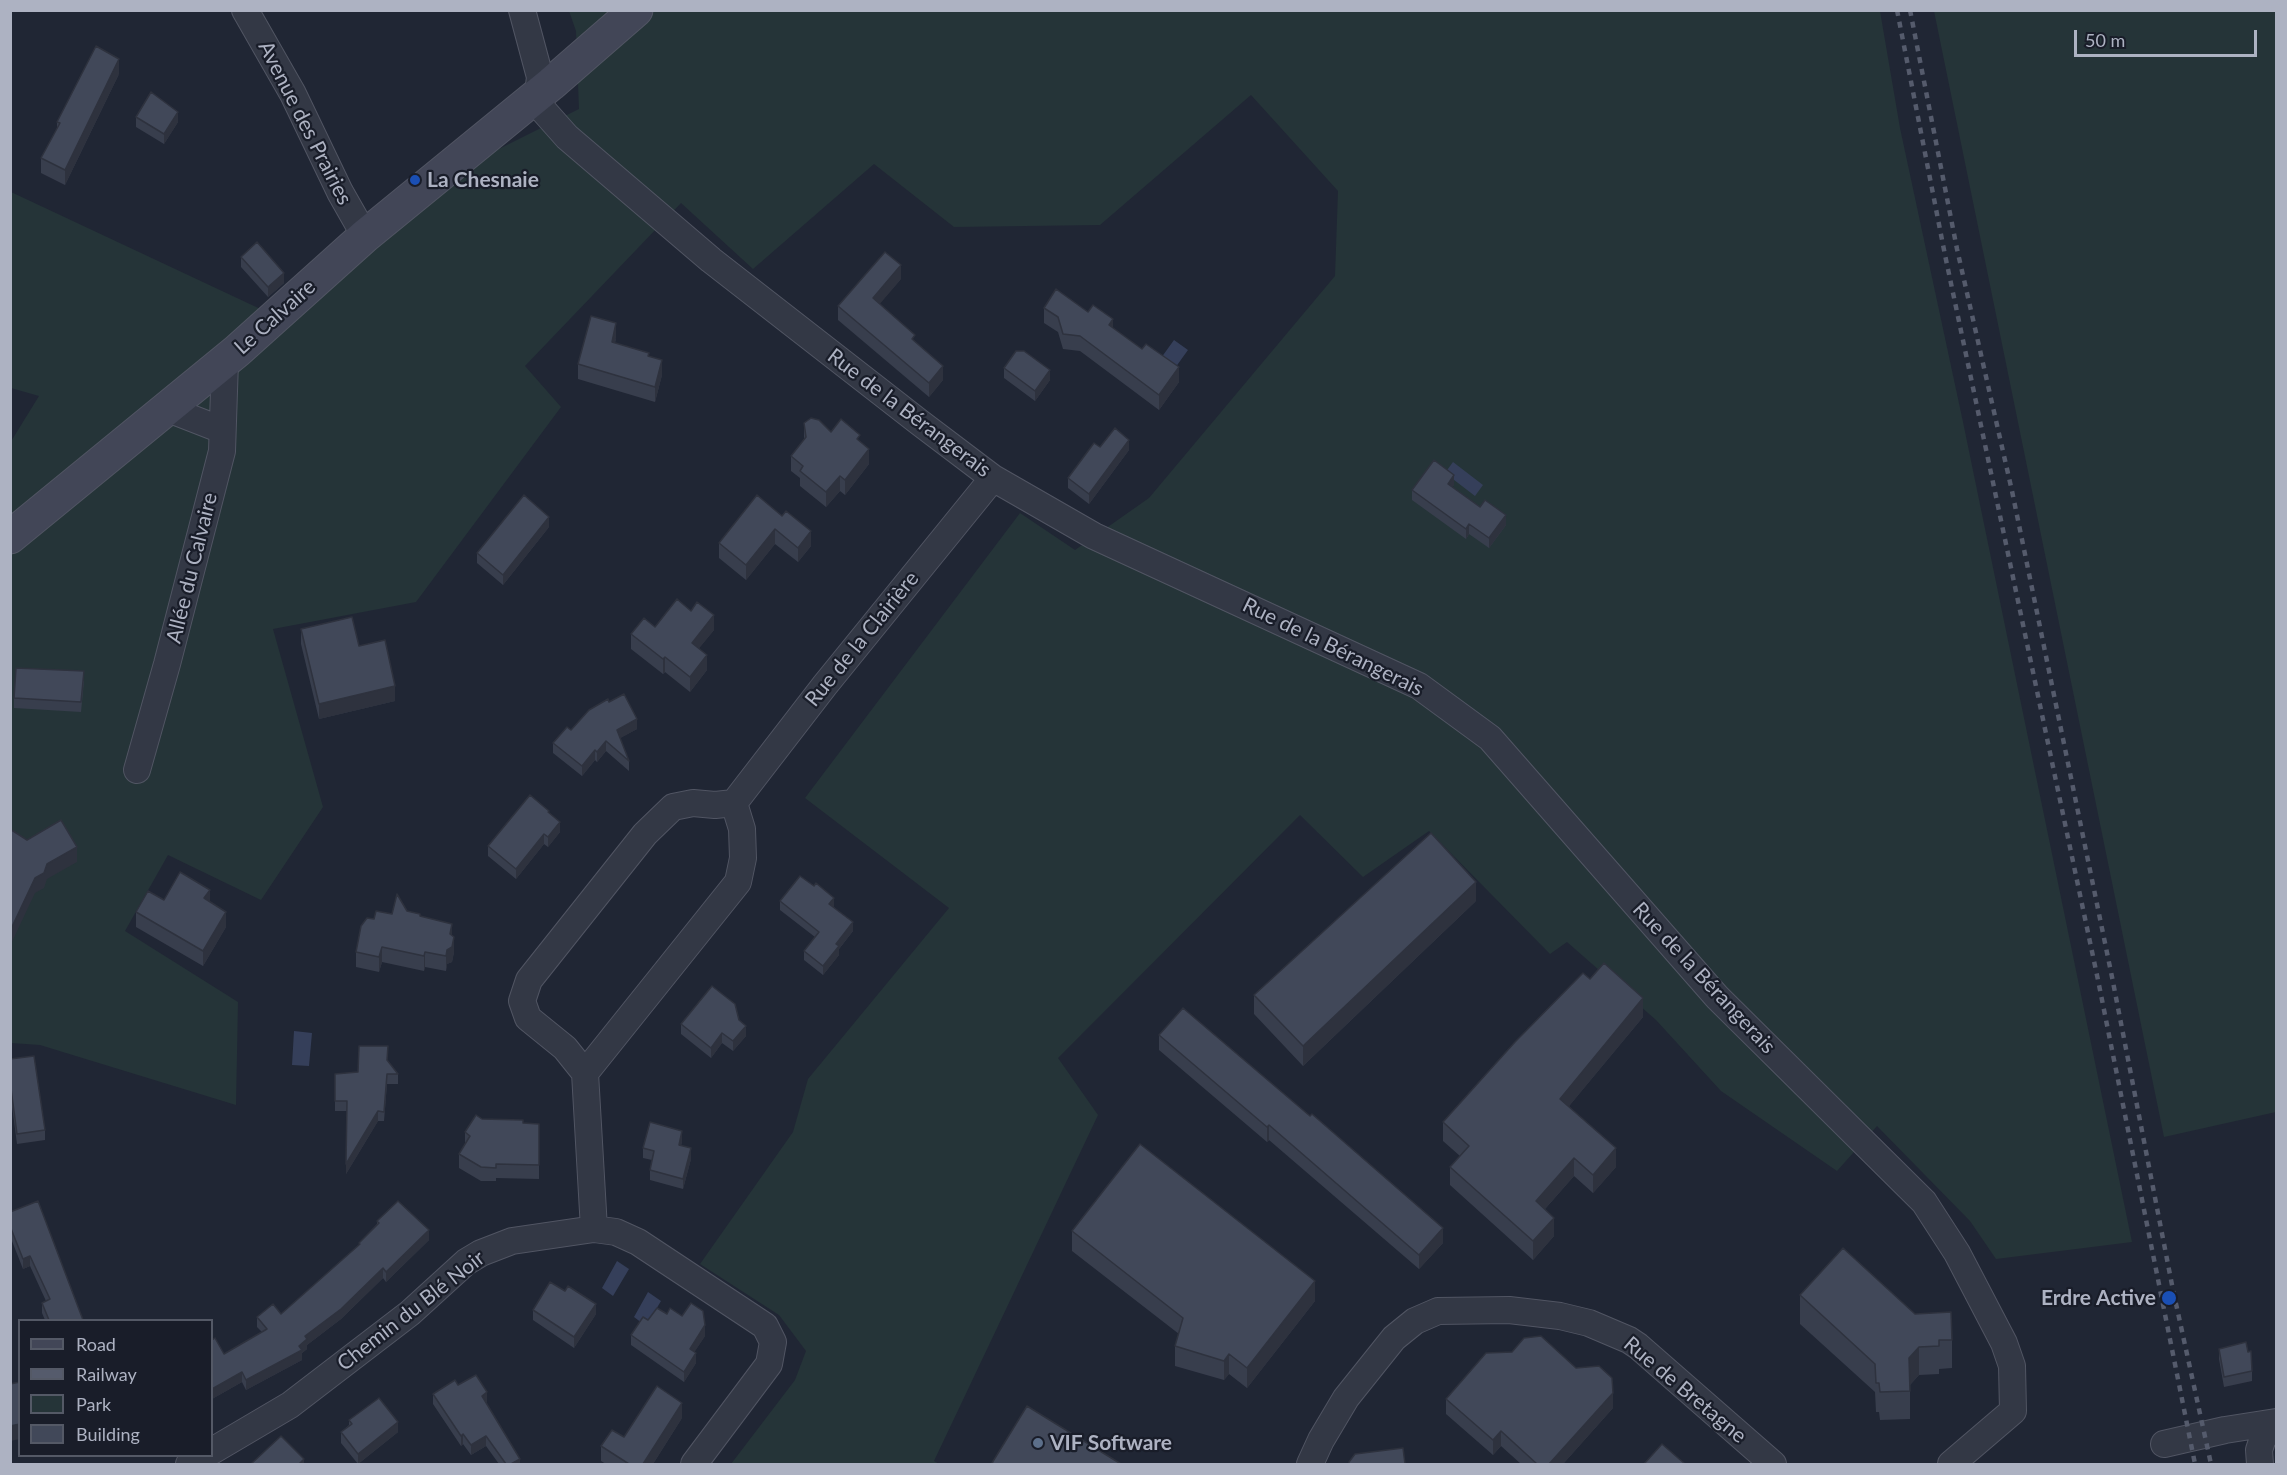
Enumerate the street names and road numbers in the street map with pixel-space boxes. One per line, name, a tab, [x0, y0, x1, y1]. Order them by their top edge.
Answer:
street label: Avenue des Prairies	[253, 37, 357, 209]
street label: Le Calvaire	[229, 274, 321, 360]
street label: Rue de la Bérangerais	[822, 343, 996, 483]
street label: Allée du Calvaire	[161, 490, 223, 646]
street label: Rue de la Clairière	[800, 566, 924, 712]
street label: Rue de la Bérangerais	[1239, 592, 1427, 702]
street label: Rue de la Bérangerais	[1627, 897, 1781, 1059]
street label: Chemin du Blé Noir	[332, 1246, 490, 1376]
street label: Rue de Bretagne	[1619, 1331, 1751, 1449]

